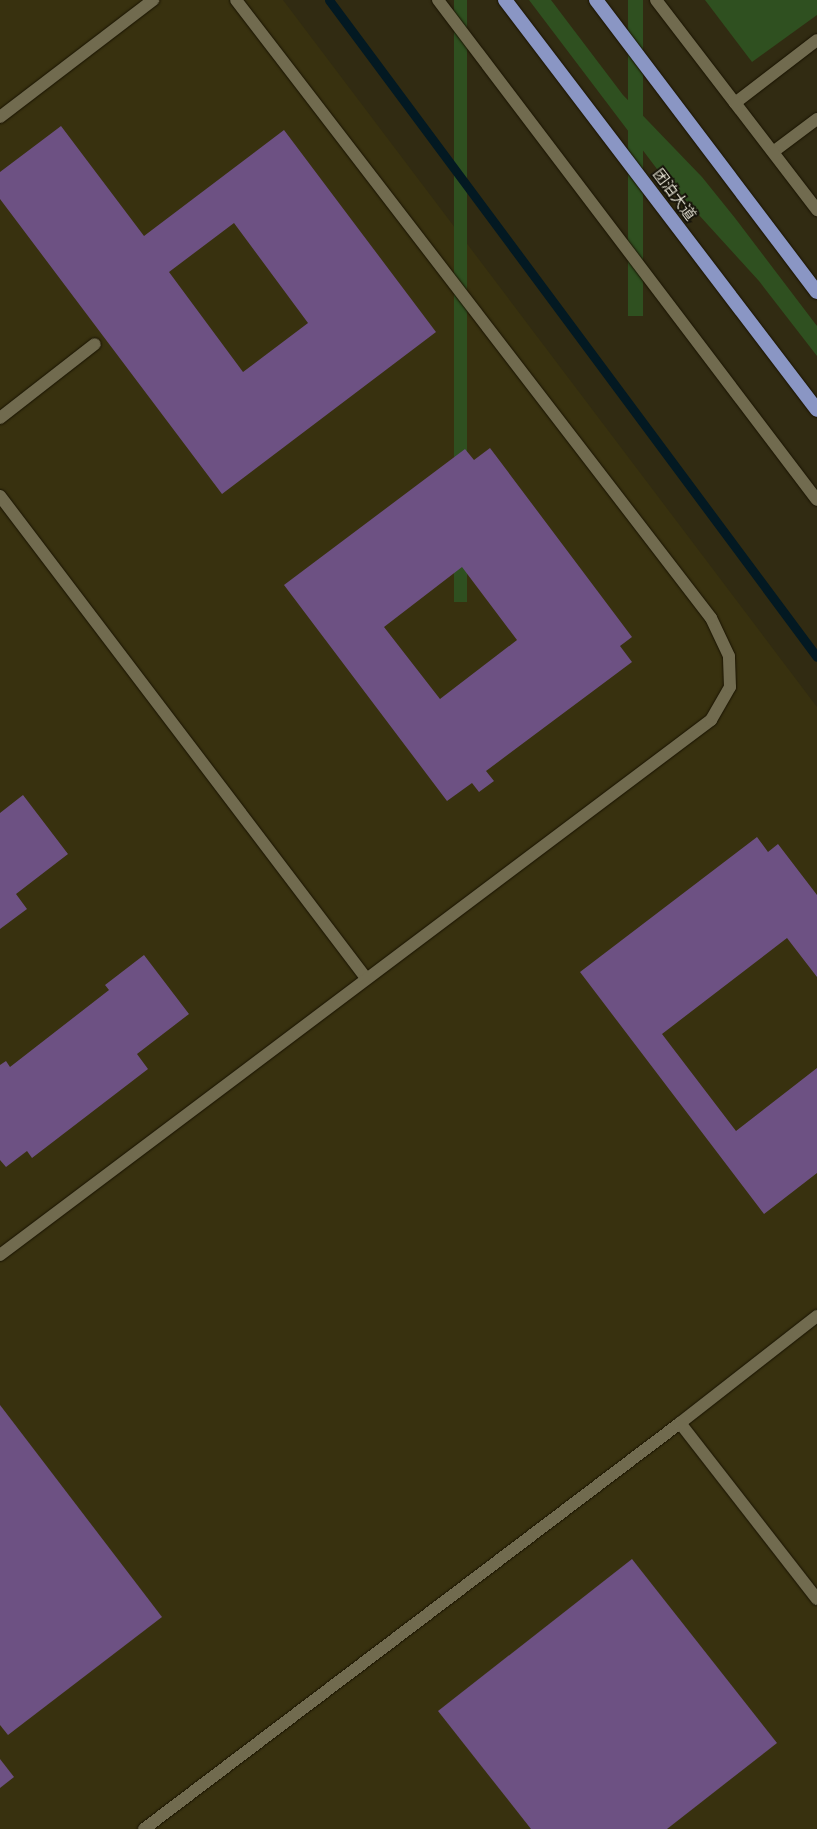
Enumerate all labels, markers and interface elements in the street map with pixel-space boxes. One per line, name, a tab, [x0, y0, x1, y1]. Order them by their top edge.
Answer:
street label: 团泊大道	[649, 166, 699, 224]

